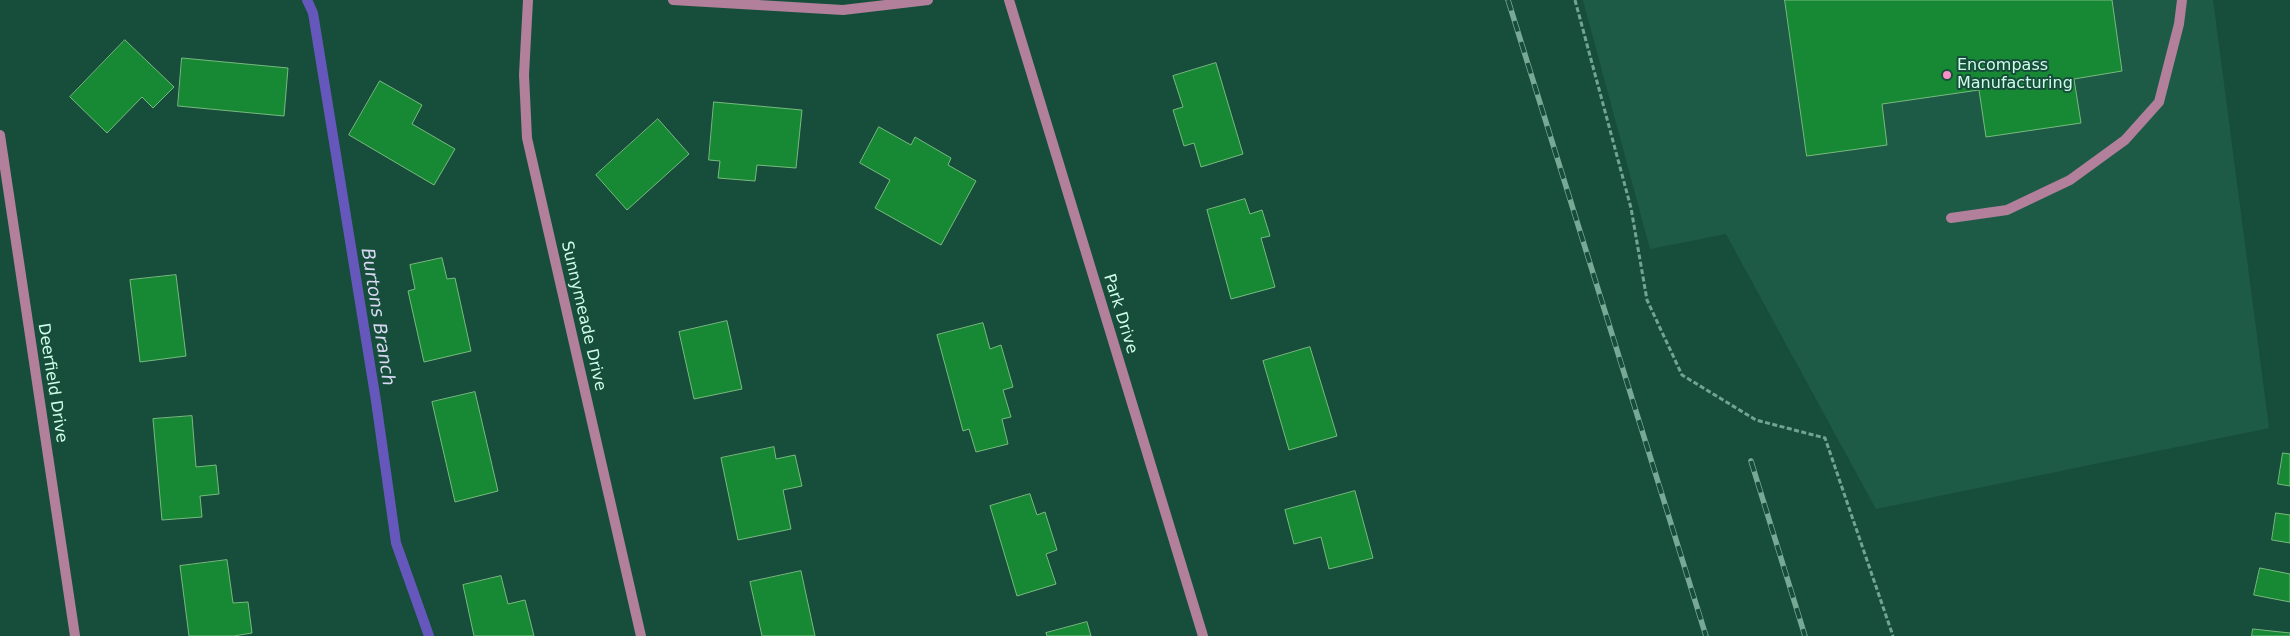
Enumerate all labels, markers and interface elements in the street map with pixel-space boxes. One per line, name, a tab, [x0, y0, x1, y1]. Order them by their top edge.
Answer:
place label: Encompass Manufacturing	[1957, 56, 2073, 94]
marker: Encompass Manufacturing	[1941, 69, 1953, 81]
street label: Sunnymeade Drive	[556, 239, 610, 393]
water label: Burtons Branch	[355, 247, 399, 387]
street label: Park Drive	[1099, 272, 1141, 356]
street label: Deerfield Drive	[33, 322, 71, 444]

